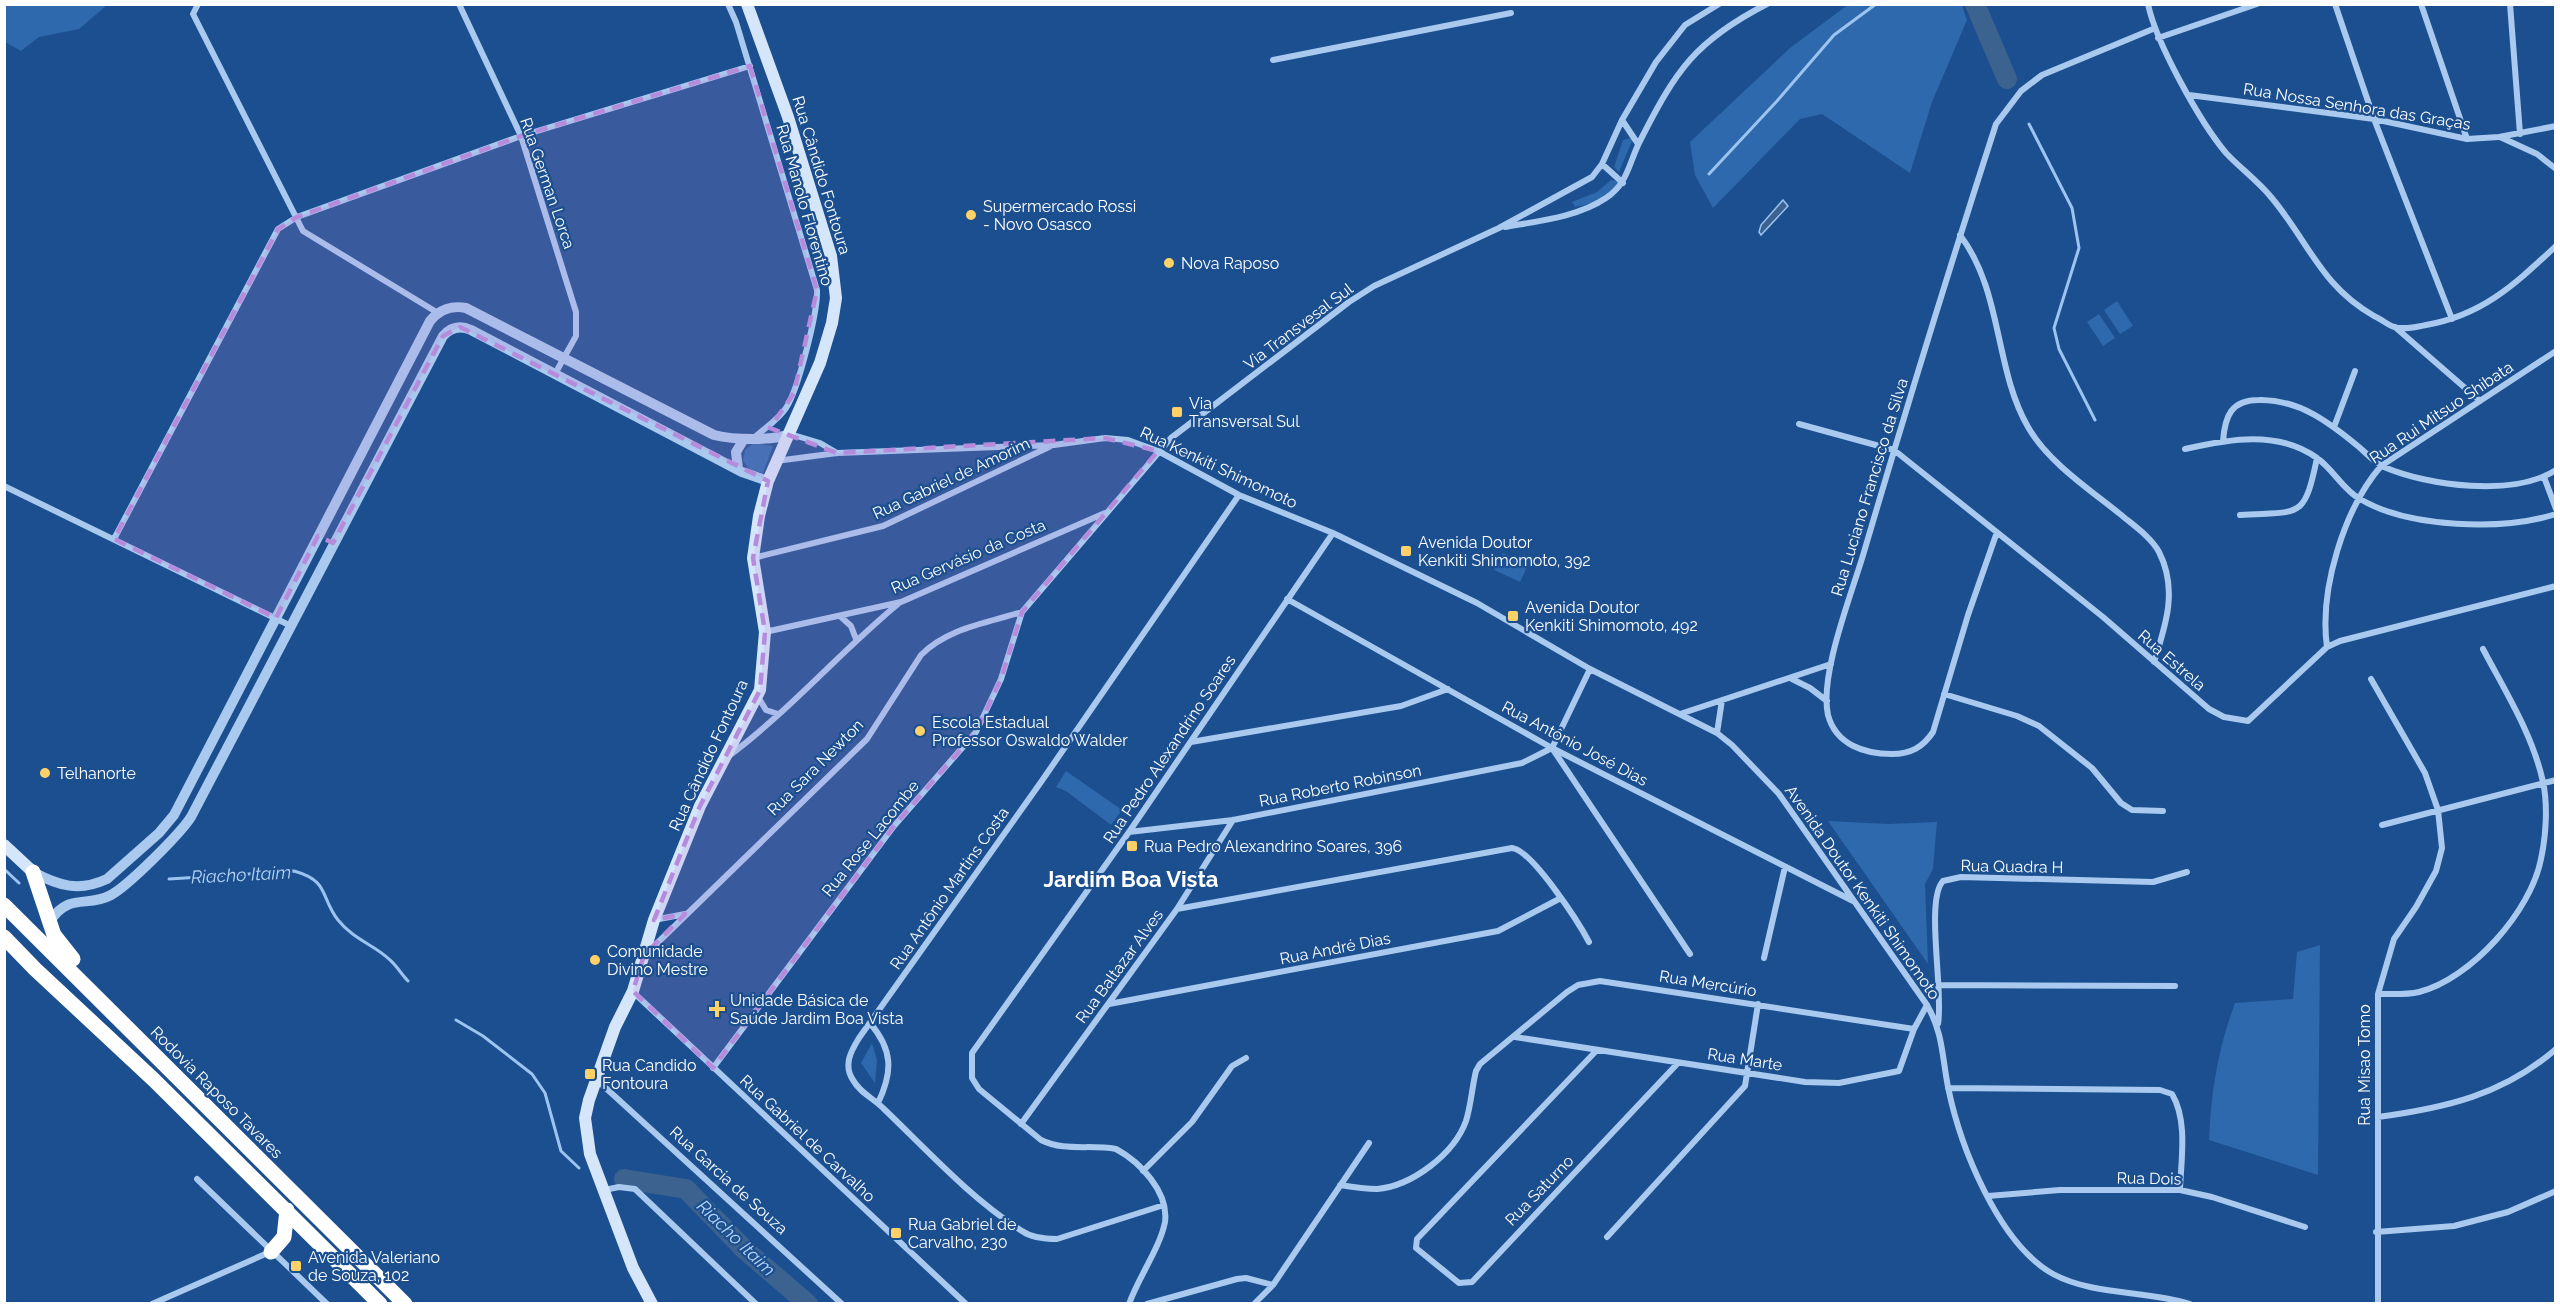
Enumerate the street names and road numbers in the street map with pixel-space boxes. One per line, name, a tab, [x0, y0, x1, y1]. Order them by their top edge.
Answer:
street label: Rua Nossa Senhora das Graças	[2242, 79, 2472, 134]
street label: Rua Cândido Fontoura	[788, 94, 855, 257]
street label: Rua German Lorca	[516, 115, 579, 251]
street label: Rua Manolo Florentino	[772, 122, 837, 288]
street label: Via Transvesal Sul	[1240, 279, 1357, 374]
street label: Rua Rui Mitsuo Shibata	[2366, 357, 2517, 468]
street label: Rua Luciano Francisco da Silva	[1827, 376, 1912, 599]
street label: Rua Kenkiti Shimomoto	[1137, 423, 1301, 512]
street label: Rua Gabriel de Amorim	[870, 434, 1033, 523]
street label: Rua Gervásio da Costa	[888, 515, 1048, 598]
street label: Rua Estrela	[2134, 626, 2209, 695]
street label: Rua Pedro Alexandrino Soares	[1099, 651, 1240, 847]
street label: Rua Cândido Fontoura	[665, 676, 752, 834]
street label: Rua Antônio José Dias	[1499, 697, 1651, 790]
street label: Rua Sara Newton	[763, 715, 867, 819]
street label: Rua Roberto Robinson	[1257, 760, 1423, 811]
street label: Rua Rose Lacombe	[818, 776, 923, 900]
street label: Avenida Doutor Kenkiti Shimomoto	[1781, 782, 1944, 1003]
street label: Rua Antônio Martins Costa	[886, 803, 1013, 973]
street label: Rua Quadra H	[1960, 856, 2064, 877]
street label: Rua Baltazar Alves	[1072, 905, 1167, 1027]
street label: Rua André Dias	[1278, 928, 1392, 969]
street label: Rua Mercúrio	[1658, 966, 1758, 1001]
street label: Rua Misao Tomo	[2355, 1004, 2374, 1126]
street label: Rodovia Raposo Tavares	[147, 1022, 287, 1163]
street label: Rua Marte	[1706, 1044, 1784, 1075]
street label: Rua Gabriel de Carvalho	[736, 1071, 879, 1206]
street label: Rua Garcia de Souza	[666, 1122, 792, 1238]
street label: Rua Saturno	[1501, 1151, 1578, 1229]
street label: Rua Dois	[2116, 1168, 2182, 1189]

